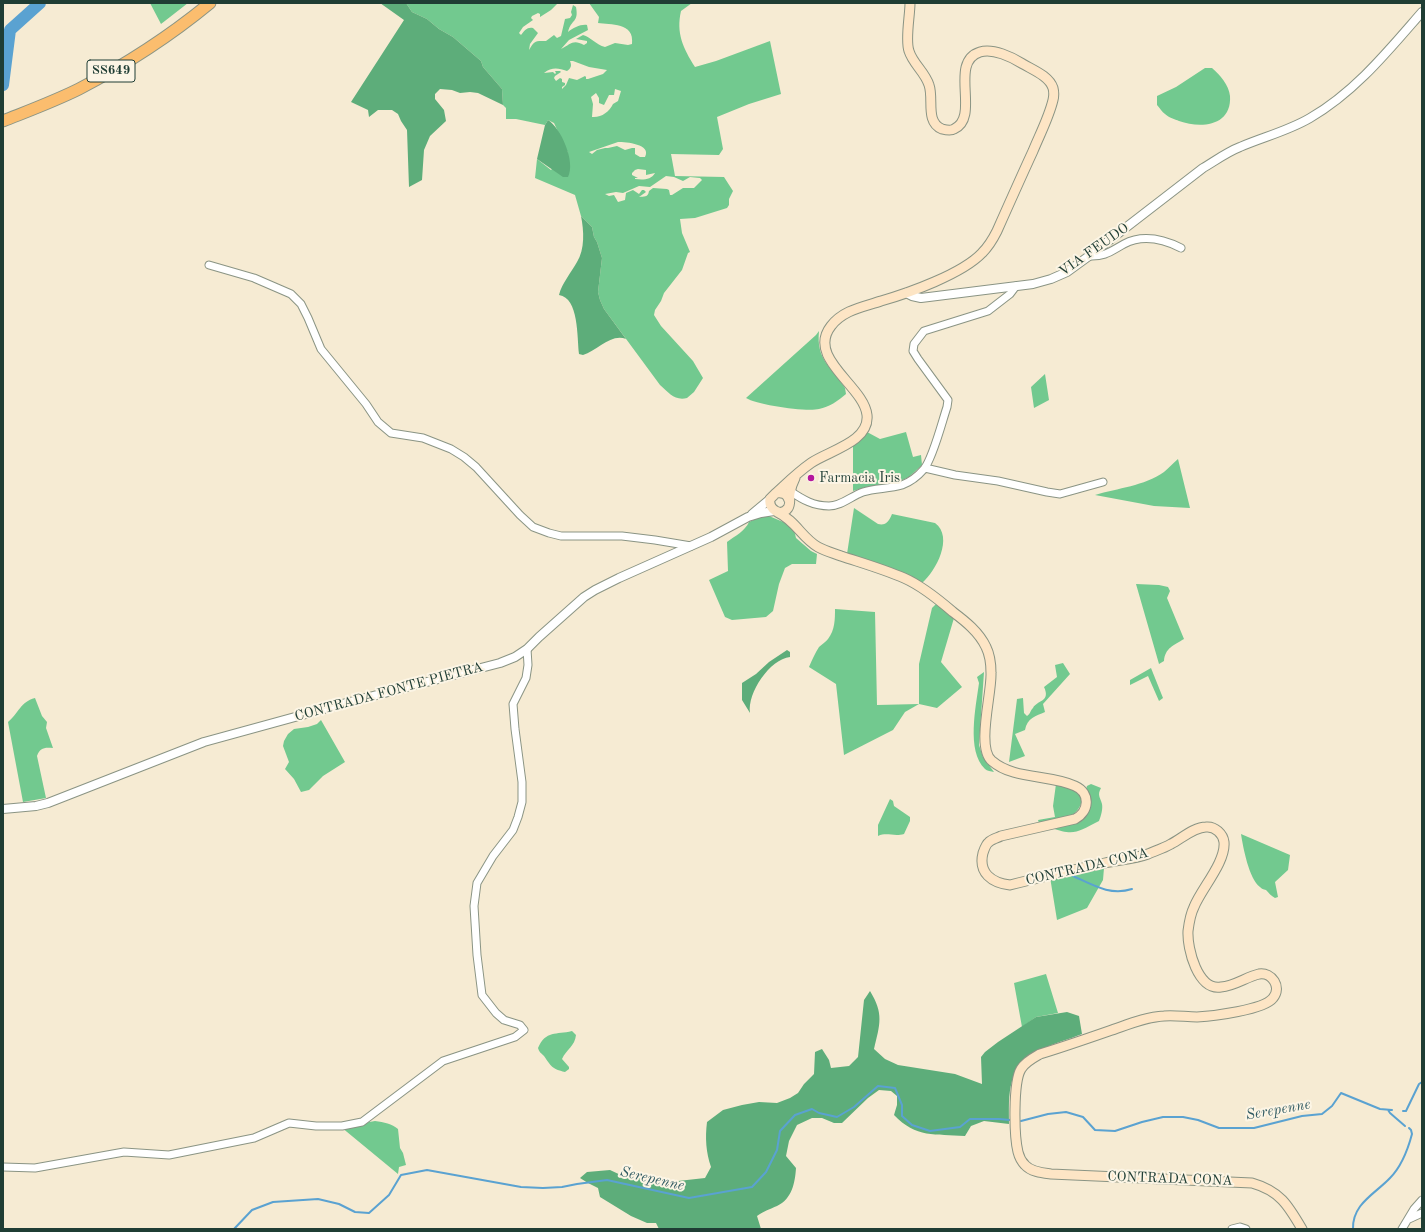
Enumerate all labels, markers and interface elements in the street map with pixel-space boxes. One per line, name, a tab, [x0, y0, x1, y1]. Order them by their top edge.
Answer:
road number: SS649	[87, 60, 135, 82]
street label: VIA FEUDO	[1056, 220, 1132, 280]
place label: Farmacia Iris	[819, 470, 900, 486]
marker: Farmacia Iris	[806, 473, 816, 483]
street label: CONTRADA FONTE PIETRA	[293, 659, 485, 725]
street label: CONTRADA CONA	[1024, 845, 1150, 889]
water label: Serepenne	[1244, 1095, 1312, 1125]
water label: Serepenne	[618, 1163, 686, 1195]
street label: CONTRADA CONA	[1107, 1168, 1233, 1190]

